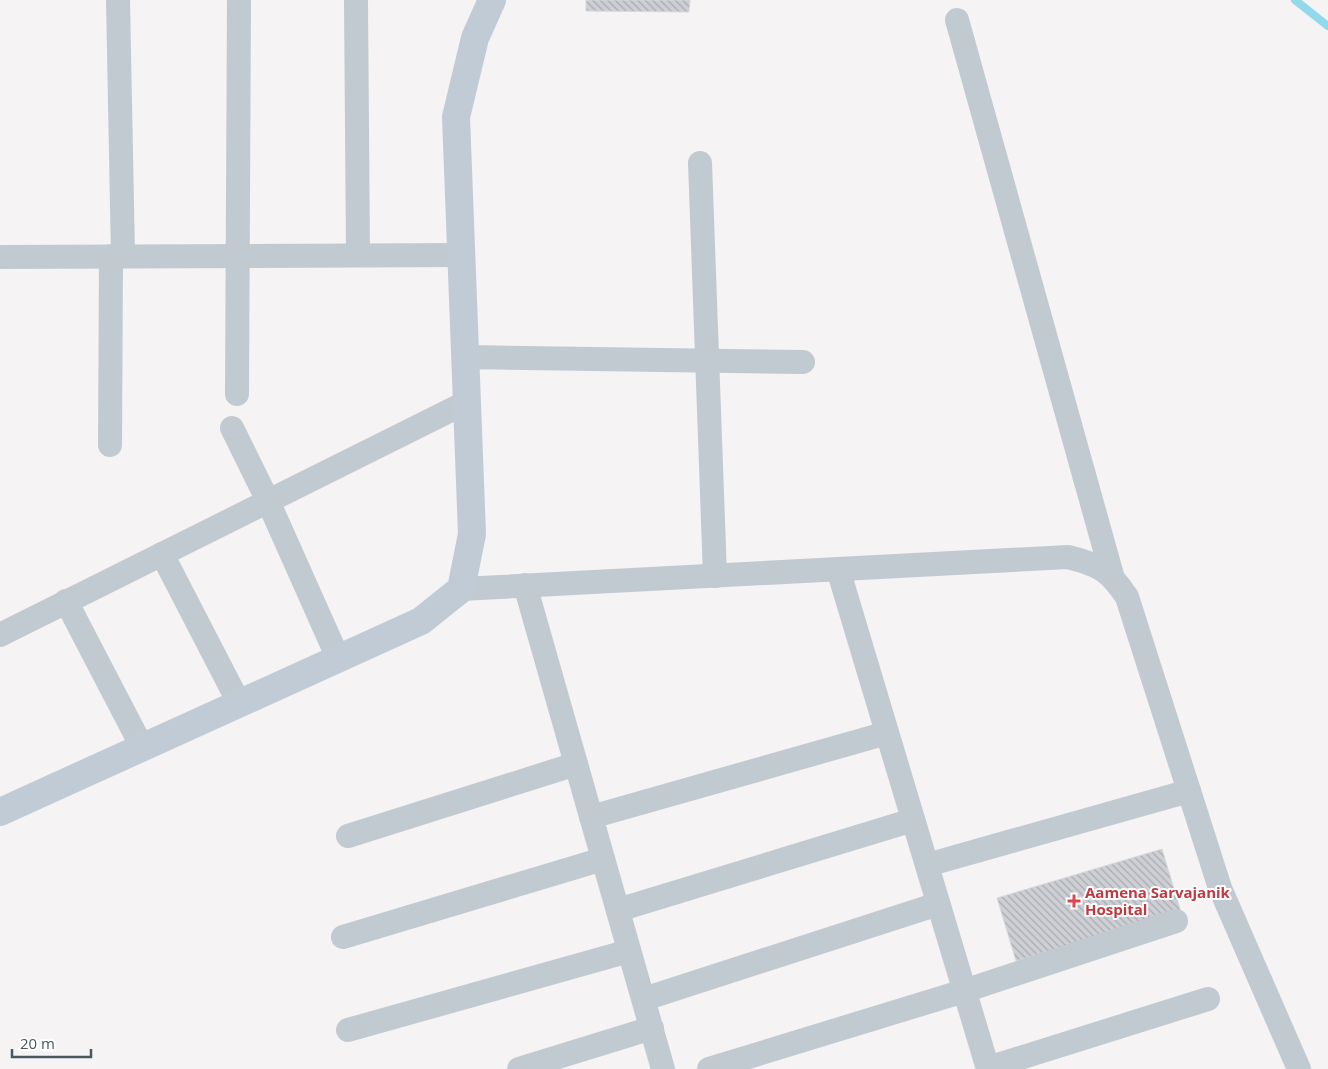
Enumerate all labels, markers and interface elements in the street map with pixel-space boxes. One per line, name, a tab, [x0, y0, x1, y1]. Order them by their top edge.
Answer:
place label: Aamena Sarvajanik Hospital	[1085, 882, 1231, 919]
marker: Aamena Sarvajanik Hospital	[1067, 894, 1081, 908]
scale bar	[12, 1026, 91, 1058]
text: 20 m	[20, 1033, 55, 1053]

